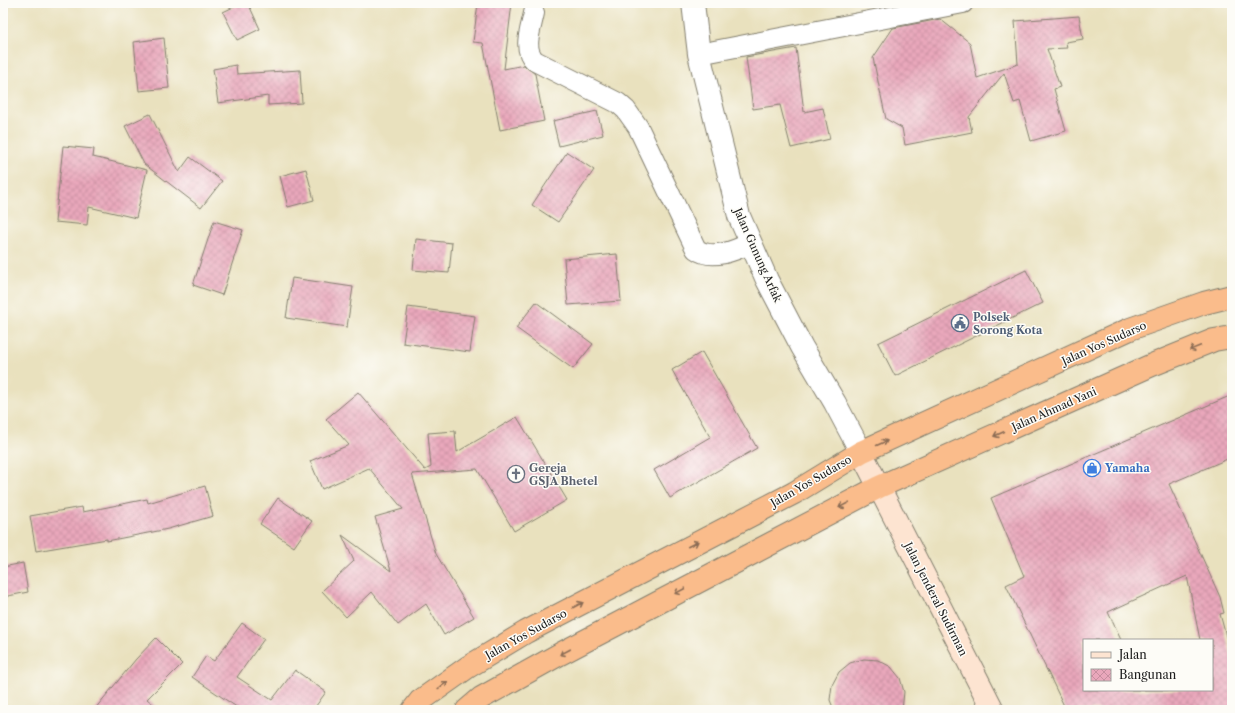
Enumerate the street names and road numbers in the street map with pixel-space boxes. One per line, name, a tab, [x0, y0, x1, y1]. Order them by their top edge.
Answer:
street label: Jalan Gunung Arfak	[730, 204, 785, 305]
street label: Jalan Yos Sudarso	[1058, 318, 1149, 369]
street label: Jalan Ahmad Yani	[1008, 384, 1099, 435]
street label: Jalan Yos Sudarso	[766, 452, 854, 511]
street label: Jalan Jenderal Sudirman	[900, 538, 971, 658]
street label: Jalan Yos Sudarso	[481, 606, 569, 663]

